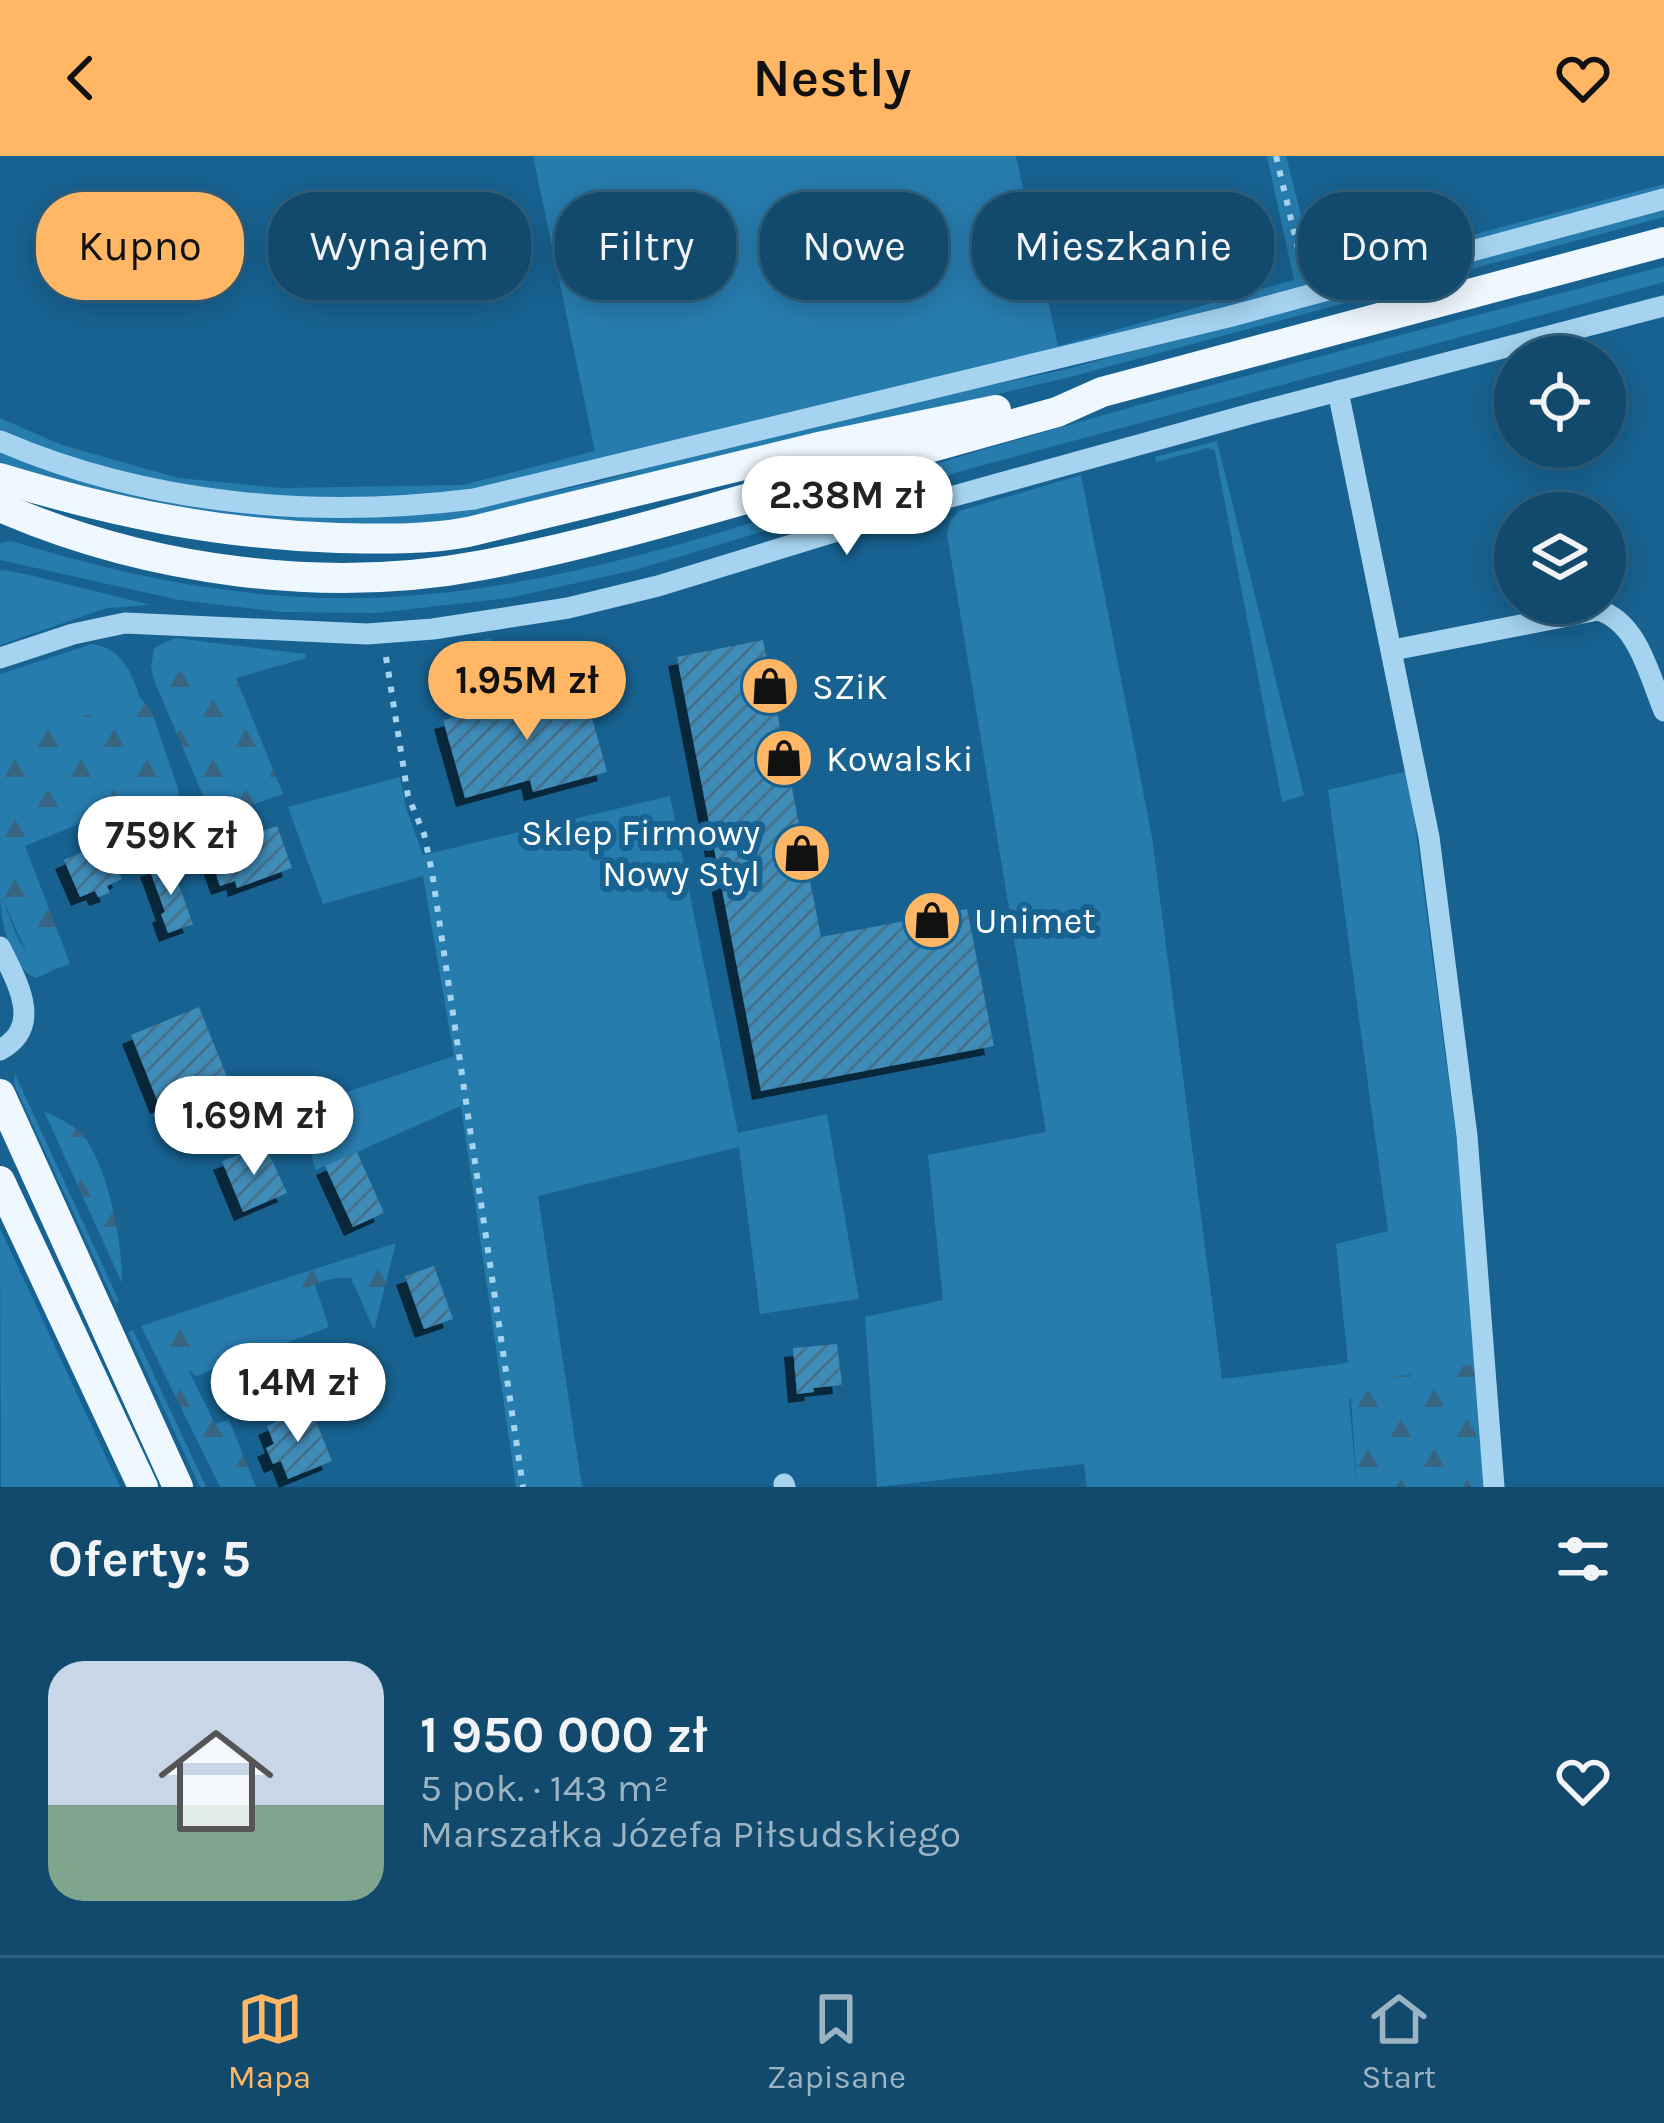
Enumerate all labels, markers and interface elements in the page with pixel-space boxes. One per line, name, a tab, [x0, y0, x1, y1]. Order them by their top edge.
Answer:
icon: back	[48, 45, 114, 111]
icon: heart	[1550, 45, 1616, 111]
text: Nestly	[753, 46, 911, 110]
chip: Kupno	[36, 192, 244, 300]
chip: Wynajem	[268, 192, 531, 300]
chip: Filtry	[555, 192, 736, 300]
chip: Nowe	[760, 192, 948, 300]
chip: Mieszkanie	[972, 192, 1274, 300]
chip: Dom	[1298, 192, 1472, 300]
map controls	[1494, 336, 1626, 624]
button: locate	[1494, 336, 1626, 468]
pin: 2.38M zł	[723, 456, 971, 558]
text: 2.38M zł	[769, 472, 925, 518]
button: layers	[1494, 492, 1626, 624]
pin: 1.95M zł	[403, 641, 651, 743]
shop icon: SZiK	[739, 655, 801, 717]
text: 1.95M zł	[455, 657, 599, 703]
place label: SZiK	[812, 666, 888, 708]
shop icon: Kowalski	[753, 727, 815, 789]
place label: Kowalski	[826, 738, 973, 780]
pin: 759K zł	[60, 796, 282, 898]
text: 759K zł	[105, 812, 237, 858]
place label: Sklep Firmowy Nowy Styl	[521, 812, 760, 895]
shop icon: Sklep Firmowy Nowy Styl	[771, 822, 833, 884]
shop icon: Unimet	[901, 889, 963, 951]
place label: Unimet	[974, 900, 1096, 942]
pin: 1.69M zł	[130, 1076, 378, 1178]
text: 1.69M zł	[182, 1092, 326, 1138]
pin: 1.4M zł	[187, 1343, 409, 1445]
text: 1.4M zł	[238, 1359, 358, 1405]
icon: filters	[1550, 1526, 1616, 1592]
text: Oferty: 5	[48, 1529, 251, 1589]
text: 1 950 000 zł	[420, 1705, 708, 1765]
icon: home	[144, 1709, 288, 1853]
icon: heart	[1550, 1748, 1616, 1814]
text: 5 pok. · 143 m²	[420, 1765, 669, 1811]
text: Marszałka Józefa Piłsudskiego	[420, 1811, 961, 1857]
tab: Mapa	[228, 1986, 311, 2096]
tab: Zapisane	[767, 1986, 906, 2096]
tab: Start	[1361, 1986, 1436, 2096]

